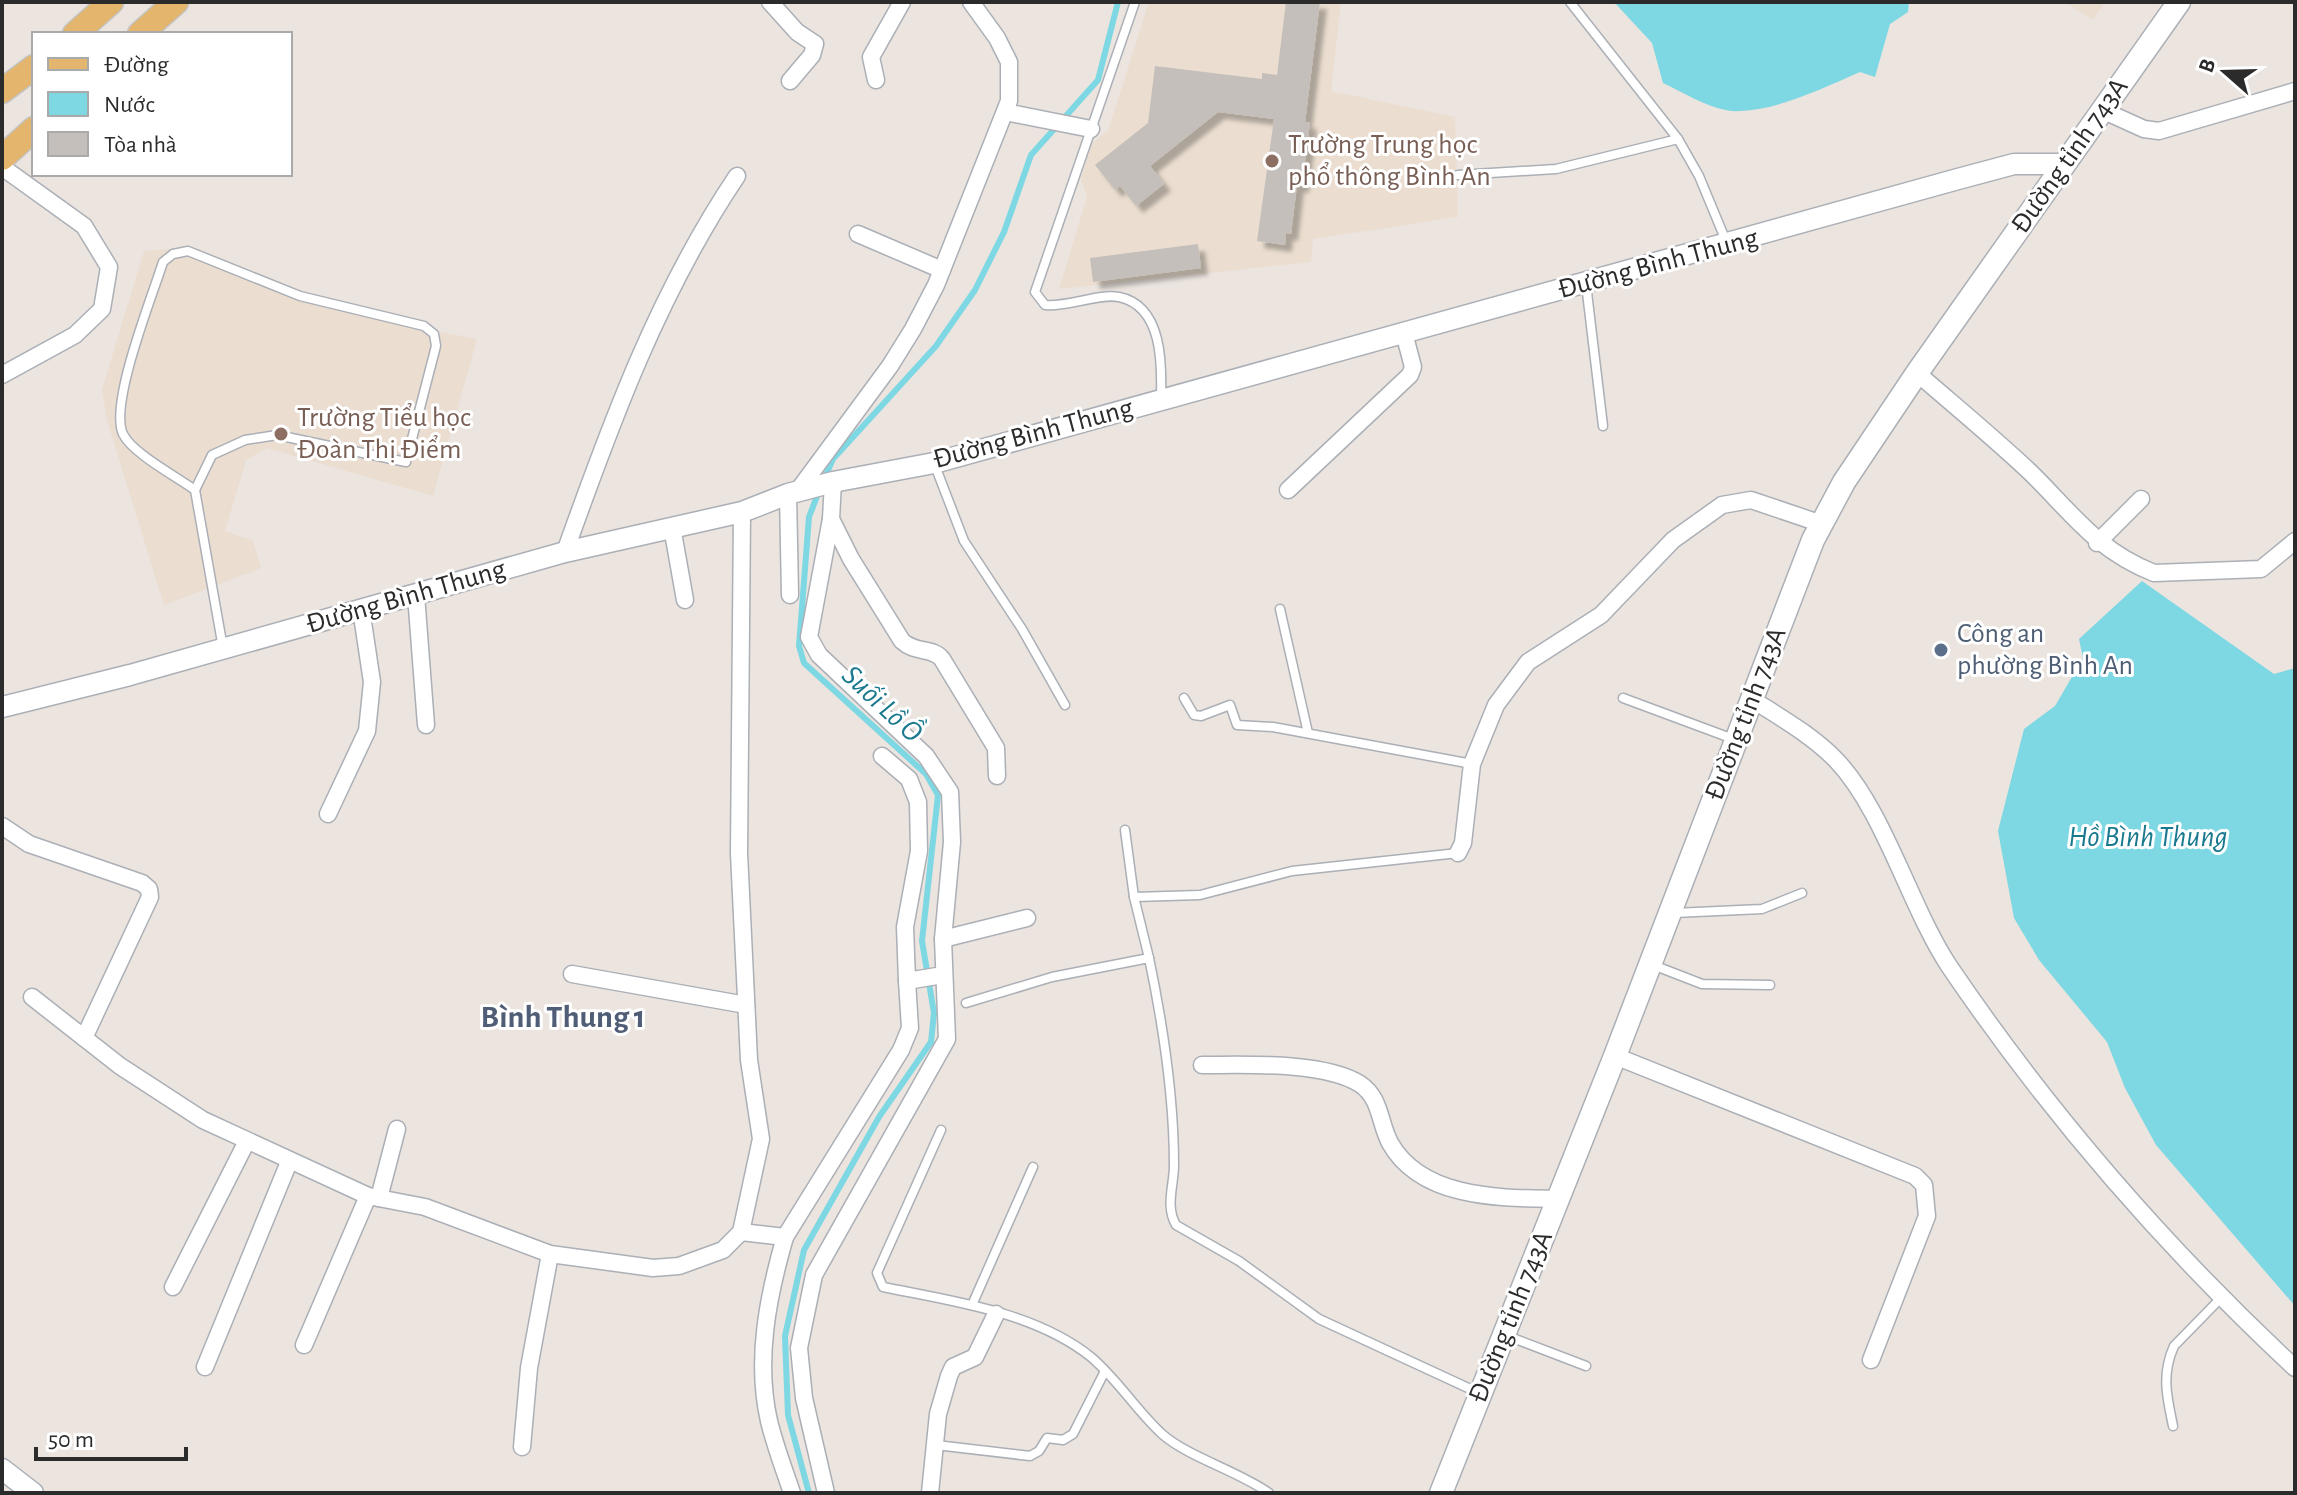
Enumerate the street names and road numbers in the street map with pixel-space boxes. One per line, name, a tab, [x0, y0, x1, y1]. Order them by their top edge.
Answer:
street label: Đường tỉnh 743A	[2006, 73, 2134, 239]
street label: Đường Bình Thung	[1555, 224, 1761, 304]
street label: Đường Bình Thung	[930, 394, 1136, 474]
street label: Đường Bình Thung	[303, 555, 509, 639]
street label: Đường tỉnh 743A	[1700, 624, 1792, 804]
street label: Đường tỉnh 743A	[1464, 1227, 1558, 1407]

